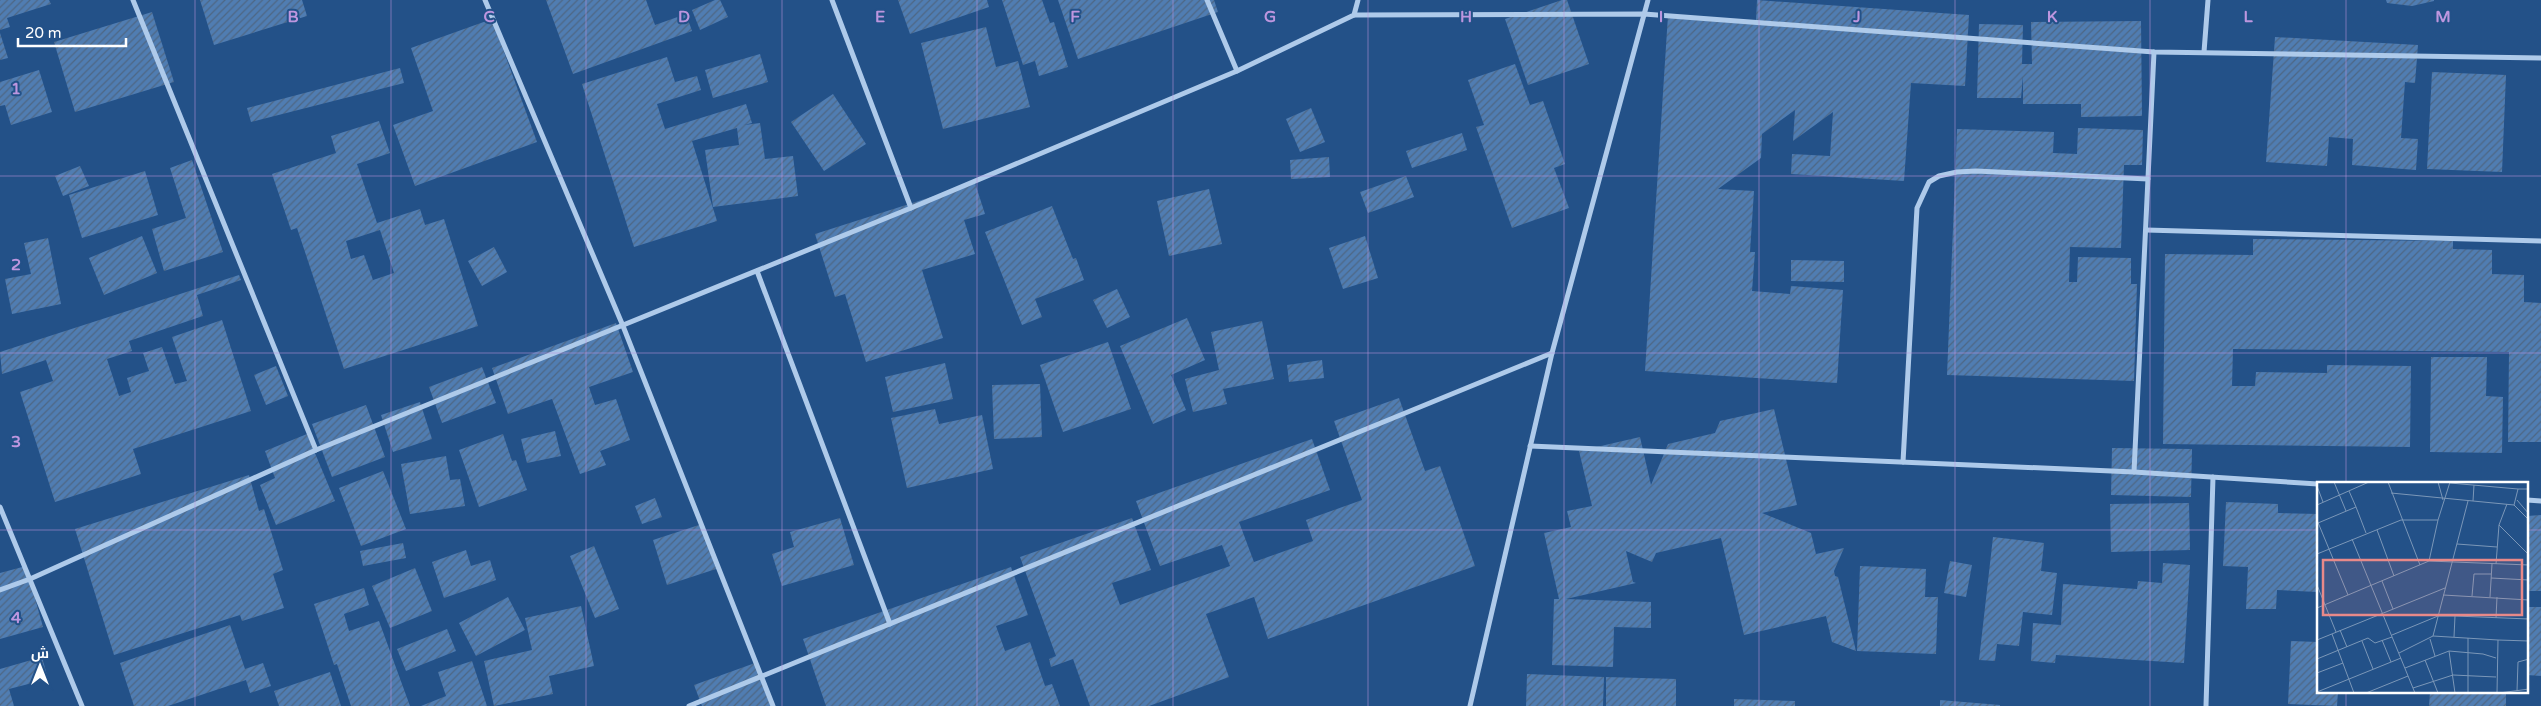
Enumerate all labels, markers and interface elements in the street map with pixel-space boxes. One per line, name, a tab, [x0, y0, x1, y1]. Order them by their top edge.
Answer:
text: B	[287, 7, 299, 27]
text: C	[483, 7, 495, 27]
text: D	[678, 7, 690, 27]
text: E	[875, 7, 885, 27]
text: F	[1070, 7, 1080, 27]
text: G	[1264, 7, 1276, 27]
text: H	[1460, 7, 1472, 27]
text: I	[1659, 7, 1663, 27]
text: J	[1852, 7, 1861, 27]
text: K	[2047, 7, 2058, 27]
text: L	[2243, 7, 2253, 27]
text: M	[2435, 7, 2451, 27]
scale bar	[18, 15, 125, 47]
text: 20 m	[25, 24, 62, 42]
text: 1	[11, 79, 21, 99]
text: 2	[11, 255, 21, 275]
text: 3	[11, 432, 21, 452]
inset map	[2317, 482, 2528, 694]
text: 4	[11, 608, 21, 628]
north arrow	[15, 641, 65, 691]
text: ش	[31, 645, 49, 662]

